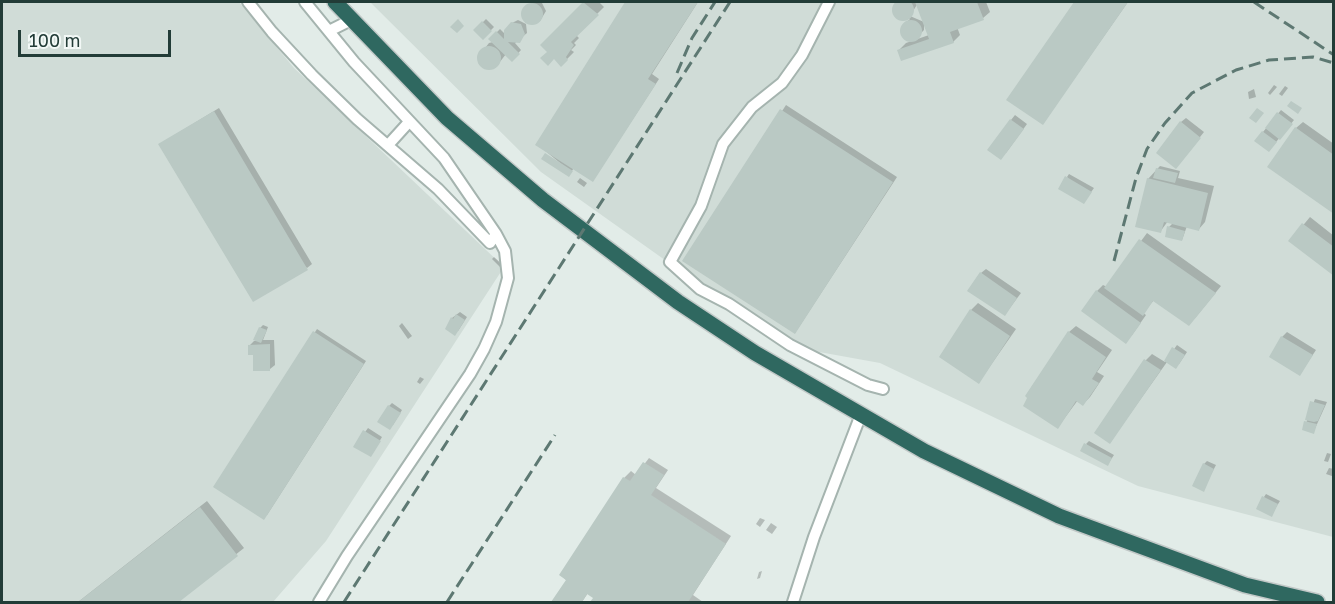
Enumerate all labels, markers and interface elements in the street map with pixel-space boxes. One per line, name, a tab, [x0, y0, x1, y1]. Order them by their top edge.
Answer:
scale bar	[21, 18, 174, 56]
text: 100 m	[29, 29, 80, 51]

